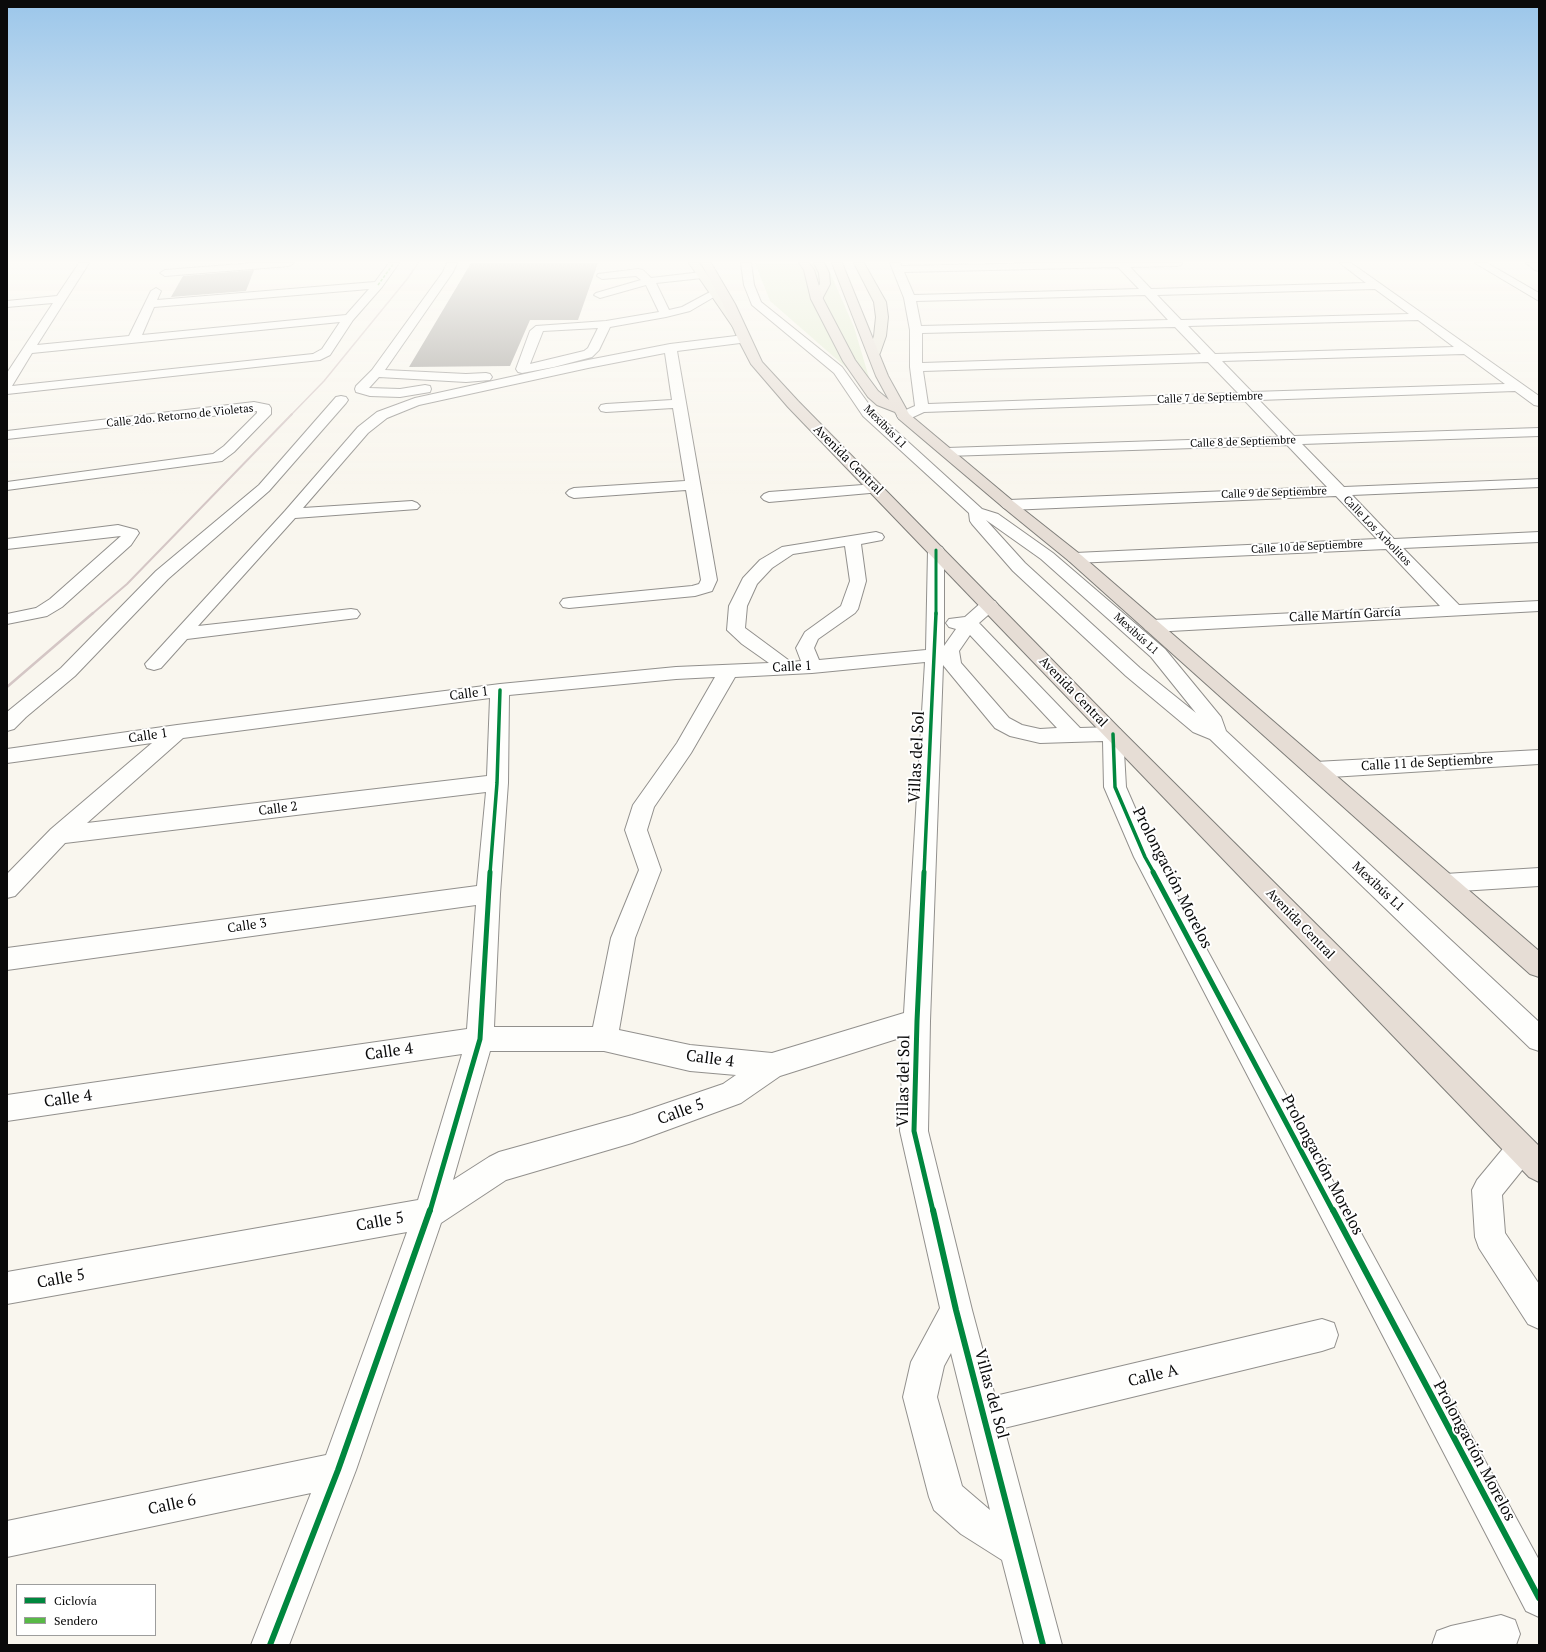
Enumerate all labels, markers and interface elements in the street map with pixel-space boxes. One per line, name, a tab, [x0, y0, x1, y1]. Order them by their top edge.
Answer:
street label: Calle 7 de Septiembre	[1157, 390, 1263, 406]
street label: Calle 2do. Retorno de Violetas	[106, 402, 254, 430]
street label: Mexibús L1	[861, 403, 909, 451]
street label: Avenida Central	[810, 422, 886, 498]
street label: Calle 8 de Septiembre	[1190, 434, 1296, 450]
street label: Calle 9 de Septiembre	[1221, 485, 1327, 501]
street label: Calle Los Arbolitos	[1340, 493, 1414, 569]
street label: Calle 10 de Septiembre	[1251, 537, 1363, 557]
street label: Calle Martín García	[1289, 604, 1401, 626]
street label: Mexibús L1	[1111, 611, 1161, 657]
street label: Avenida Central	[1035, 653, 1111, 731]
street label: Calle 1	[772, 658, 812, 676]
street label: Calle 1	[449, 684, 489, 704]
street label: Villas del Sol	[905, 710, 929, 804]
street label: Calle 1	[127, 726, 169, 746]
street label: Calle 11 de Septiembre	[1361, 752, 1493, 774]
street label: Calle 2	[258, 799, 298, 819]
street label: Prolongación Morelos	[1128, 804, 1216, 952]
street label: Mexibús L1	[1349, 859, 1407, 915]
street label: Avenida Central	[1262, 885, 1338, 963]
street label: Calle 3	[226, 916, 268, 936]
street label: Villas del Sol	[894, 1035, 914, 1127]
street label: Calle 4	[364, 1039, 414, 1065]
street label: Calle 4	[685, 1047, 735, 1071]
street label: Calle 4	[43, 1086, 93, 1112]
street label: Prolongación Morelos	[1277, 1092, 1367, 1238]
street label: Calle 5	[655, 1095, 707, 1129]
street label: Calle 5	[354, 1208, 406, 1236]
street label: Calle 5	[35, 1265, 87, 1293]
street label: Villas del Sol	[970, 1347, 1012, 1441]
street label: Calle A	[1126, 1361, 1180, 1391]
street label: Prolongación Morelos	[1429, 1378, 1519, 1524]
street label: Calle 6	[146, 1491, 198, 1519]
legend	[16, 1584, 156, 1636]
text: Ciclovía	[54, 1593, 97, 1608]
text: Sendero	[54, 1613, 98, 1628]

